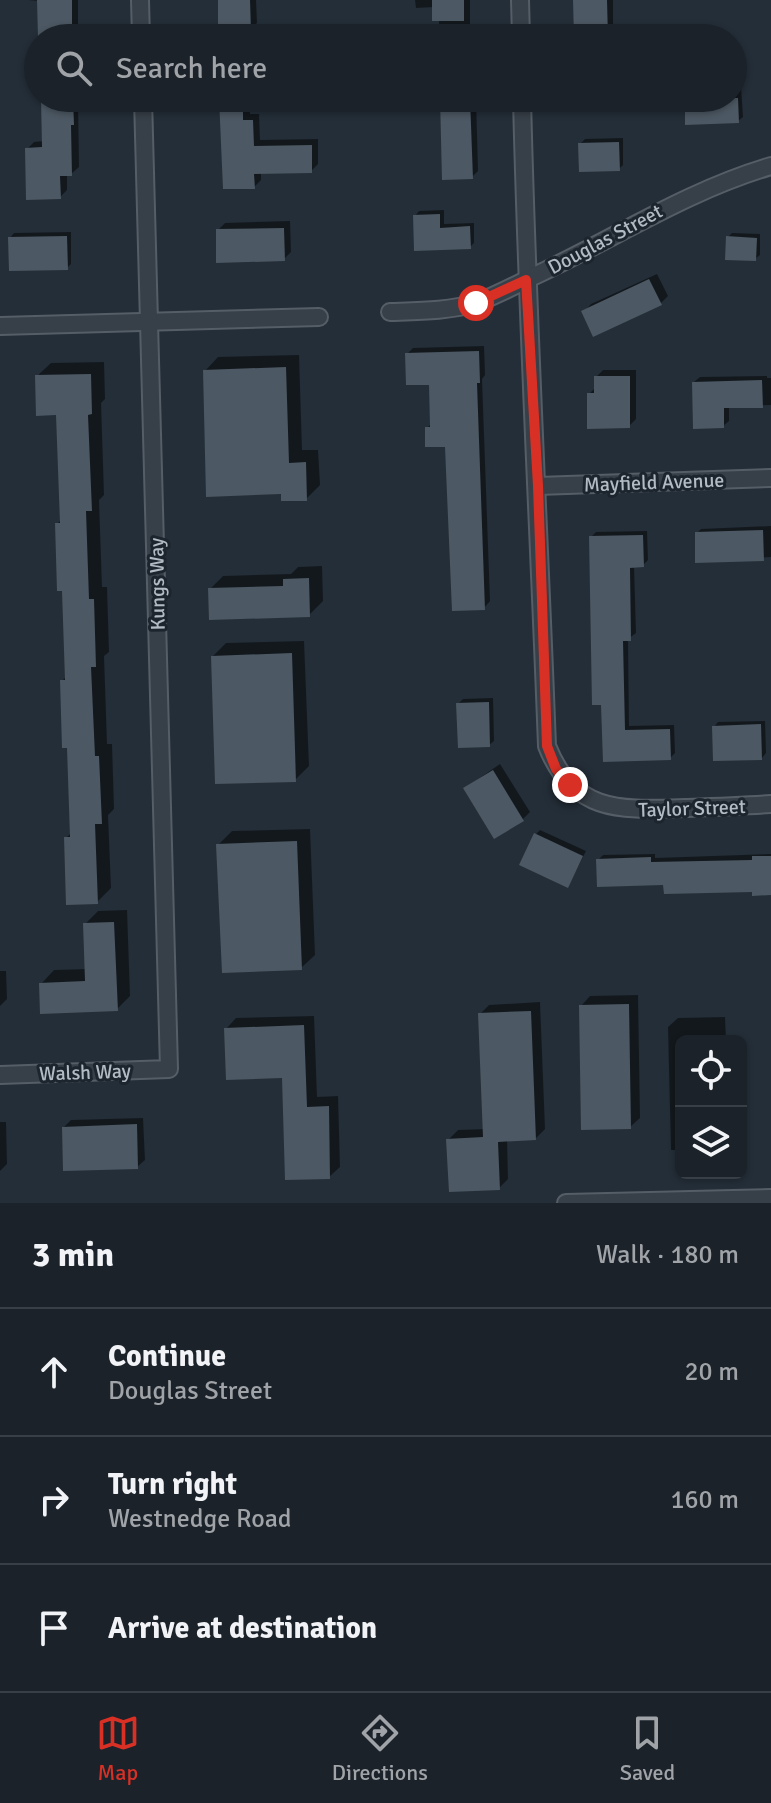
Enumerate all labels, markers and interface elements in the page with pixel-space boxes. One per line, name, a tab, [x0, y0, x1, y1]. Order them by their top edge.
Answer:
search box	[24, 24, 747, 112]
icon: search	[52, 46, 96, 90]
text: Search here	[116, 50, 267, 87]
street label: Douglas Street	[544, 199, 667, 280]
route start	[458, 285, 494, 321]
street label: Mayfield Avenue	[583, 468, 725, 497]
street label: Kungs Way	[144, 537, 171, 631]
route end	[552, 767, 588, 803]
street label: Taylor Street	[638, 794, 746, 823]
map controls	[675, 1035, 747, 1179]
button: locate	[675, 1035, 747, 1107]
street label: Walsh Way	[39, 1058, 132, 1087]
button: layers	[675, 1107, 747, 1179]
text: 3 min	[32, 1234, 114, 1276]
text: Walk · 180 m	[596, 1239, 739, 1271]
text: Continue	[108, 1338, 226, 1375]
icon: ahead	[32, 1350, 76, 1394]
text: 20 m	[684, 1356, 739, 1388]
text: Douglas Street	[108, 1375, 272, 1407]
text: Turn right	[108, 1466, 237, 1503]
icon: right	[32, 1478, 76, 1522]
text: 160 m	[670, 1484, 739, 1516]
text: Westnedge Road	[108, 1503, 292, 1535]
icon: arrive	[32, 1606, 76, 1650]
text: Arrive at destination	[108, 1610, 377, 1647]
tab: Map	[96, 1711, 140, 1786]
tab: Directions	[332, 1711, 428, 1786]
tab: Saved	[620, 1711, 675, 1786]

